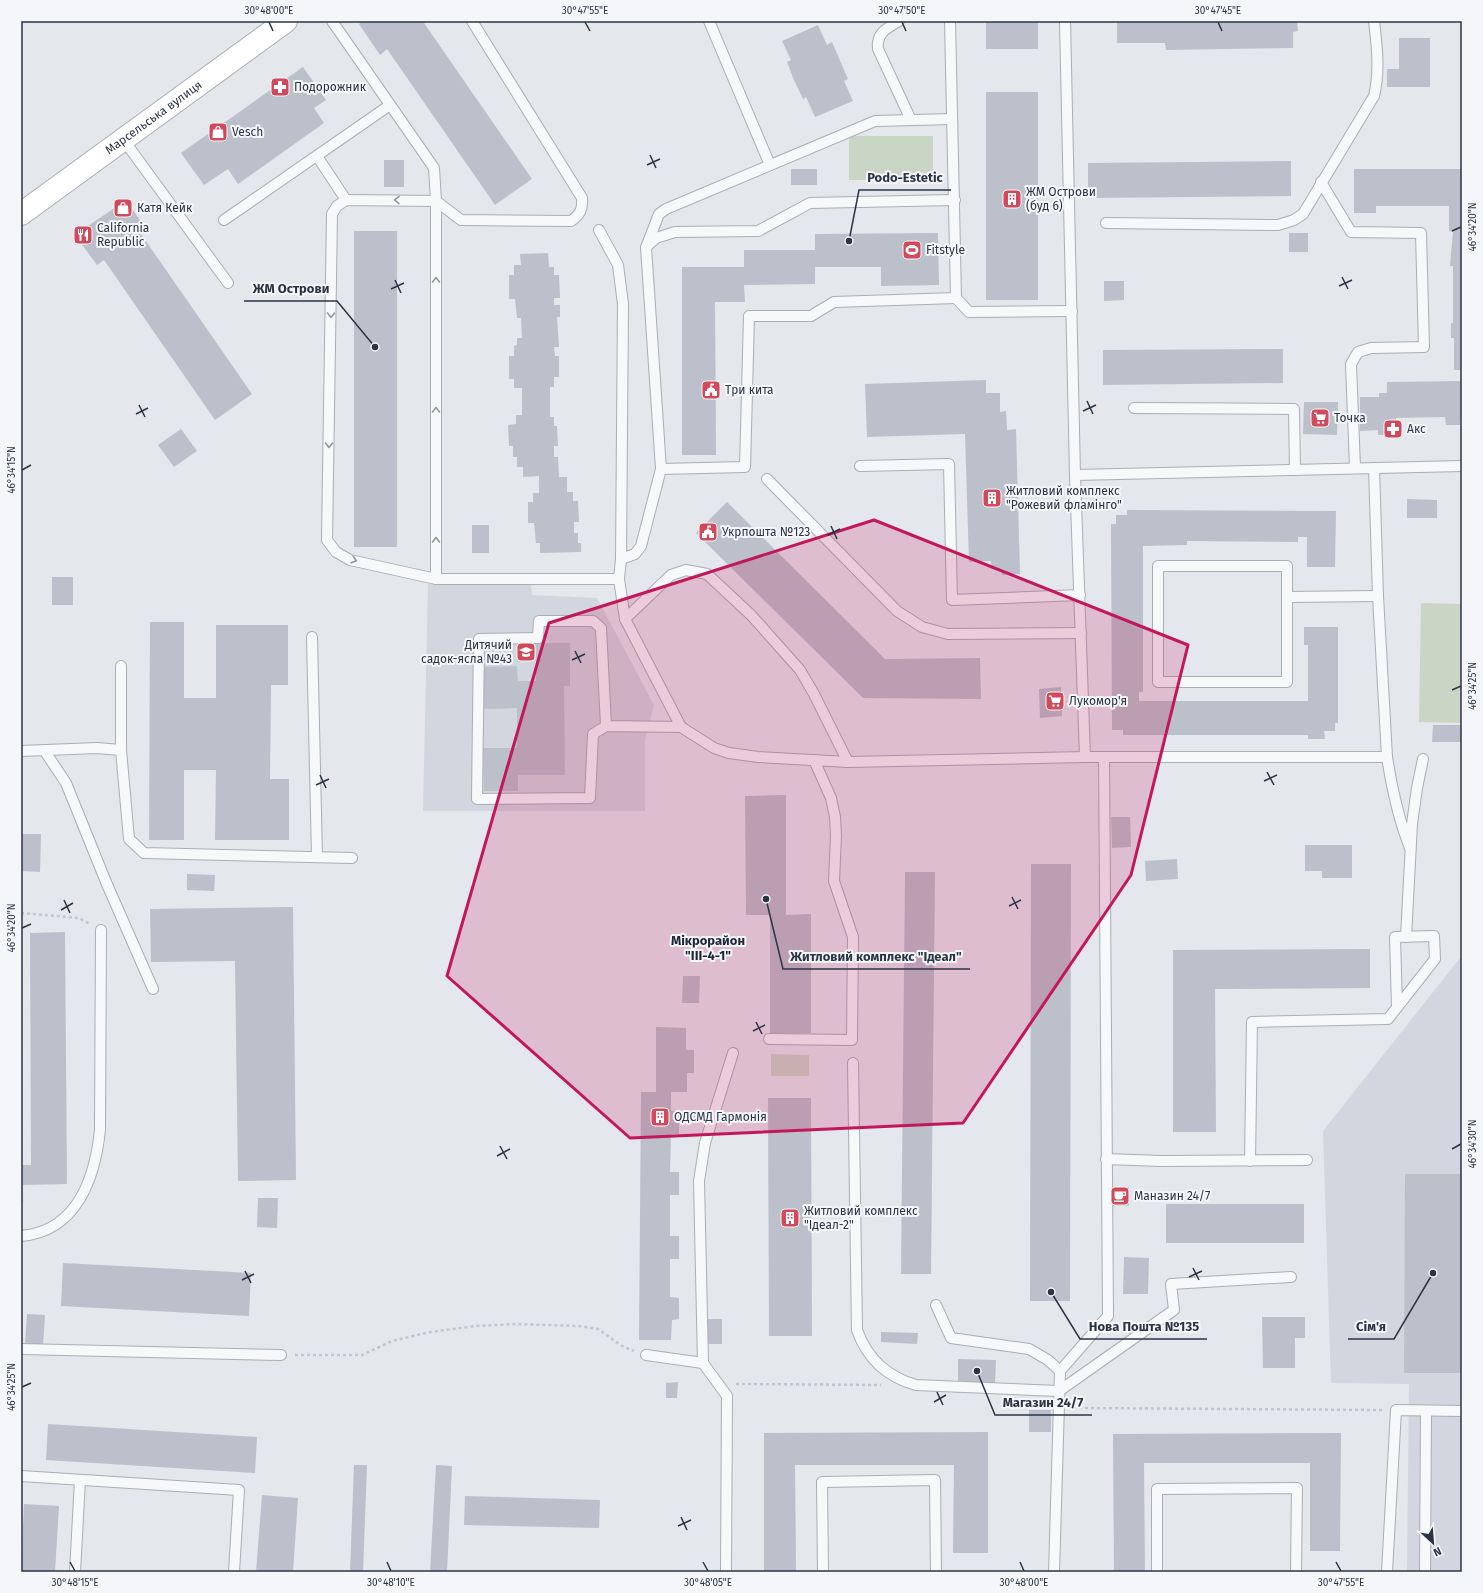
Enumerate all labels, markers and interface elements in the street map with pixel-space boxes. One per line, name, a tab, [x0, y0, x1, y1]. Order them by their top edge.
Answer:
text: 30°48'00"E	[245, 5, 293, 17]
text: 30°47'55"E	[562, 5, 608, 17]
text: 30°47'50"E	[878, 5, 926, 17]
text: 30°47'45"E	[1195, 5, 1241, 17]
pharmacy icon: Подорожник	[269, 76, 291, 98]
street label: Марсельська вулиця	[103, 78, 205, 157]
place label: Подорожник	[294, 80, 367, 94]
shop icon: Vesch	[207, 121, 229, 143]
place label: Vesch	[232, 125, 263, 139]
callout: Podo-Estetic	[859, 165, 951, 190]
text: Podo-Estetic	[867, 170, 944, 185]
place label: ЖМ Острови (буд 6)	[1026, 185, 1096, 213]
building icon: ЖМ Острови (буд 6)	[1001, 188, 1023, 210]
one-way arrow	[394, 196, 400, 204]
shop icon: Катя Кейк	[112, 197, 134, 219]
place label: Катя Кейк	[137, 201, 193, 215]
text: 46°34'20"N	[1467, 203, 1479, 251]
place label: California Republic	[97, 221, 149, 249]
restaurant icon: California Republic	[72, 224, 94, 246]
sports icon: Fitstyle	[901, 239, 923, 261]
place label: Fitstyle	[926, 243, 965, 257]
callout: ЖМ Острови	[244, 276, 337, 301]
one-way arrow	[432, 277, 440, 283]
text: ЖМ Острови	[252, 281, 329, 296]
one-way arrow	[327, 312, 335, 318]
public building icon: Три кита	[700, 379, 722, 401]
place label: Три кита	[725, 383, 774, 397]
one-way arrow	[432, 407, 440, 413]
supermarket icon: Точка	[1309, 407, 1331, 429]
place label: Точка	[1334, 411, 1366, 425]
pharmacy icon: Акс	[1382, 418, 1404, 440]
place label: Акс	[1407, 422, 1426, 436]
one-way arrow	[325, 442, 333, 448]
text: 46°34'15"N	[6, 446, 18, 494]
place label: Житловий комплекс "Рожевий фламінго"	[1006, 484, 1122, 512]
building icon: Житловий комплекс "Рожевий фламінго"	[981, 487, 1003, 509]
public building icon: Укрпошта №123	[697, 521, 719, 543]
place label: Укрпошта №123	[722, 525, 810, 539]
one-way arrow	[432, 537, 440, 543]
one-way arrow	[350, 555, 357, 564]
place label: Дитячий садок-ясла №43	[421, 638, 512, 666]
school or university icon: Дитячий садок-ясла №43	[515, 641, 537, 663]
text: 46°34'25"N	[1467, 662, 1479, 710]
supermarket icon: Лукомор'я	[1044, 690, 1066, 712]
place label: Лукомор'я	[1069, 694, 1127, 708]
text: 46°34'20"N	[6, 904, 18, 952]
district label: Мікрорайон "ІІІ-4-1"	[671, 933, 745, 963]
callout: Житловий комплекс "Ідеал"	[783, 944, 970, 969]
text: Житловий комплекс "Ідеал"	[789, 949, 962, 964]
building icon: ОДСМД Гармонія	[649, 1106, 671, 1128]
place label: ОДСМД Гармонія	[674, 1110, 767, 1124]
text: 46°34'30"N	[1467, 1119, 1479, 1169]
cafe icon: Маназин 24/7	[1109, 1185, 1131, 1207]
place label: Маназин 24/7	[1134, 1189, 1210, 1203]
place label: Житловий комплекс "Ідеал-2"	[804, 1204, 918, 1232]
building icon: Житловий комплекс "Ідеал-2"	[779, 1207, 801, 1229]
callout: Нова Пошта №135	[1080, 1314, 1207, 1339]
callout: Сім'я	[1348, 1314, 1394, 1339]
text: Нова Пошта №135	[1089, 1319, 1199, 1334]
text: Сім'я	[1356, 1319, 1386, 1334]
text: 46°34'25"N	[6, 1363, 18, 1411]
callout: Магазин 24/7	[995, 1390, 1092, 1415]
text: Магазин 24/7	[1003, 1395, 1083, 1410]
north arrow	[1413, 1523, 1453, 1563]
text: N	[1431, 1544, 1443, 1559]
text: 30°48'15"E	[51, 1577, 99, 1589]
text: 30°48'10"E	[367, 1577, 415, 1589]
text: 30°48'05"E	[684, 1577, 732, 1589]
text: 30°48'00"E	[1000, 1577, 1048, 1589]
text: 30°47'55"E	[1318, 1577, 1364, 1589]

